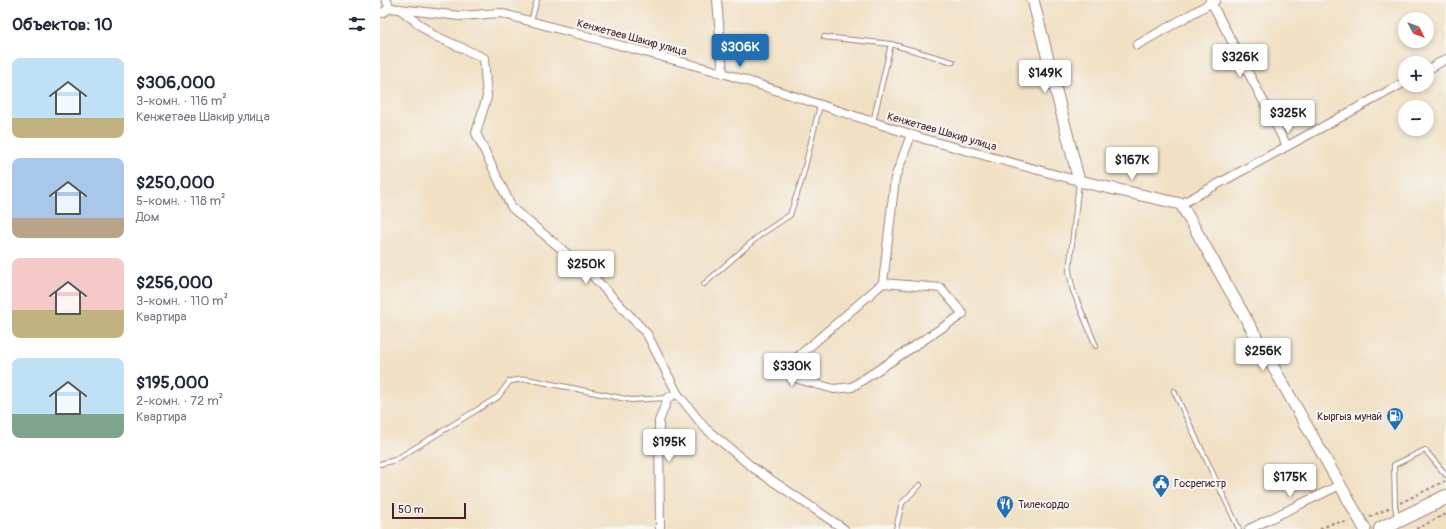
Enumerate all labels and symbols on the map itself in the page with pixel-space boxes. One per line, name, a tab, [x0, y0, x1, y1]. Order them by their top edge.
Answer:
north arrow	[1398, 12, 1434, 48]
street label: Кенжетаев Шакир улица	[576, 17, 688, 58]
pin: $306K	[712, 34, 768, 68]
pin: $326K	[1212, 44, 1268, 78]
pin: $149K	[1017, 60, 1073, 94]
pin: $325K	[1260, 100, 1316, 134]
street label: Кенжетаев Шакир улица	[886, 110, 998, 153]
pin: $167K	[1104, 147, 1160, 181]
pin: $250K	[558, 251, 614, 285]
pin: $256K	[1235, 338, 1291, 372]
pin: $330K	[764, 353, 820, 387]
fuel station icon: Кыргыз мунай	[1385, 406, 1405, 431]
place label: Кыргыз мунай	[1317, 410, 1382, 423]
pin: $195K	[641, 429, 697, 463]
pin: $175K	[1262, 464, 1318, 498]
public building icon: Госрегистр	[1151, 473, 1171, 498]
place label: Госрегистр	[1174, 477, 1226, 490]
restaurant icon: Тилекордо	[995, 494, 1015, 519]
place label: Тилекордо	[1018, 498, 1070, 511]
scale bar	[392, 501, 466, 520]

